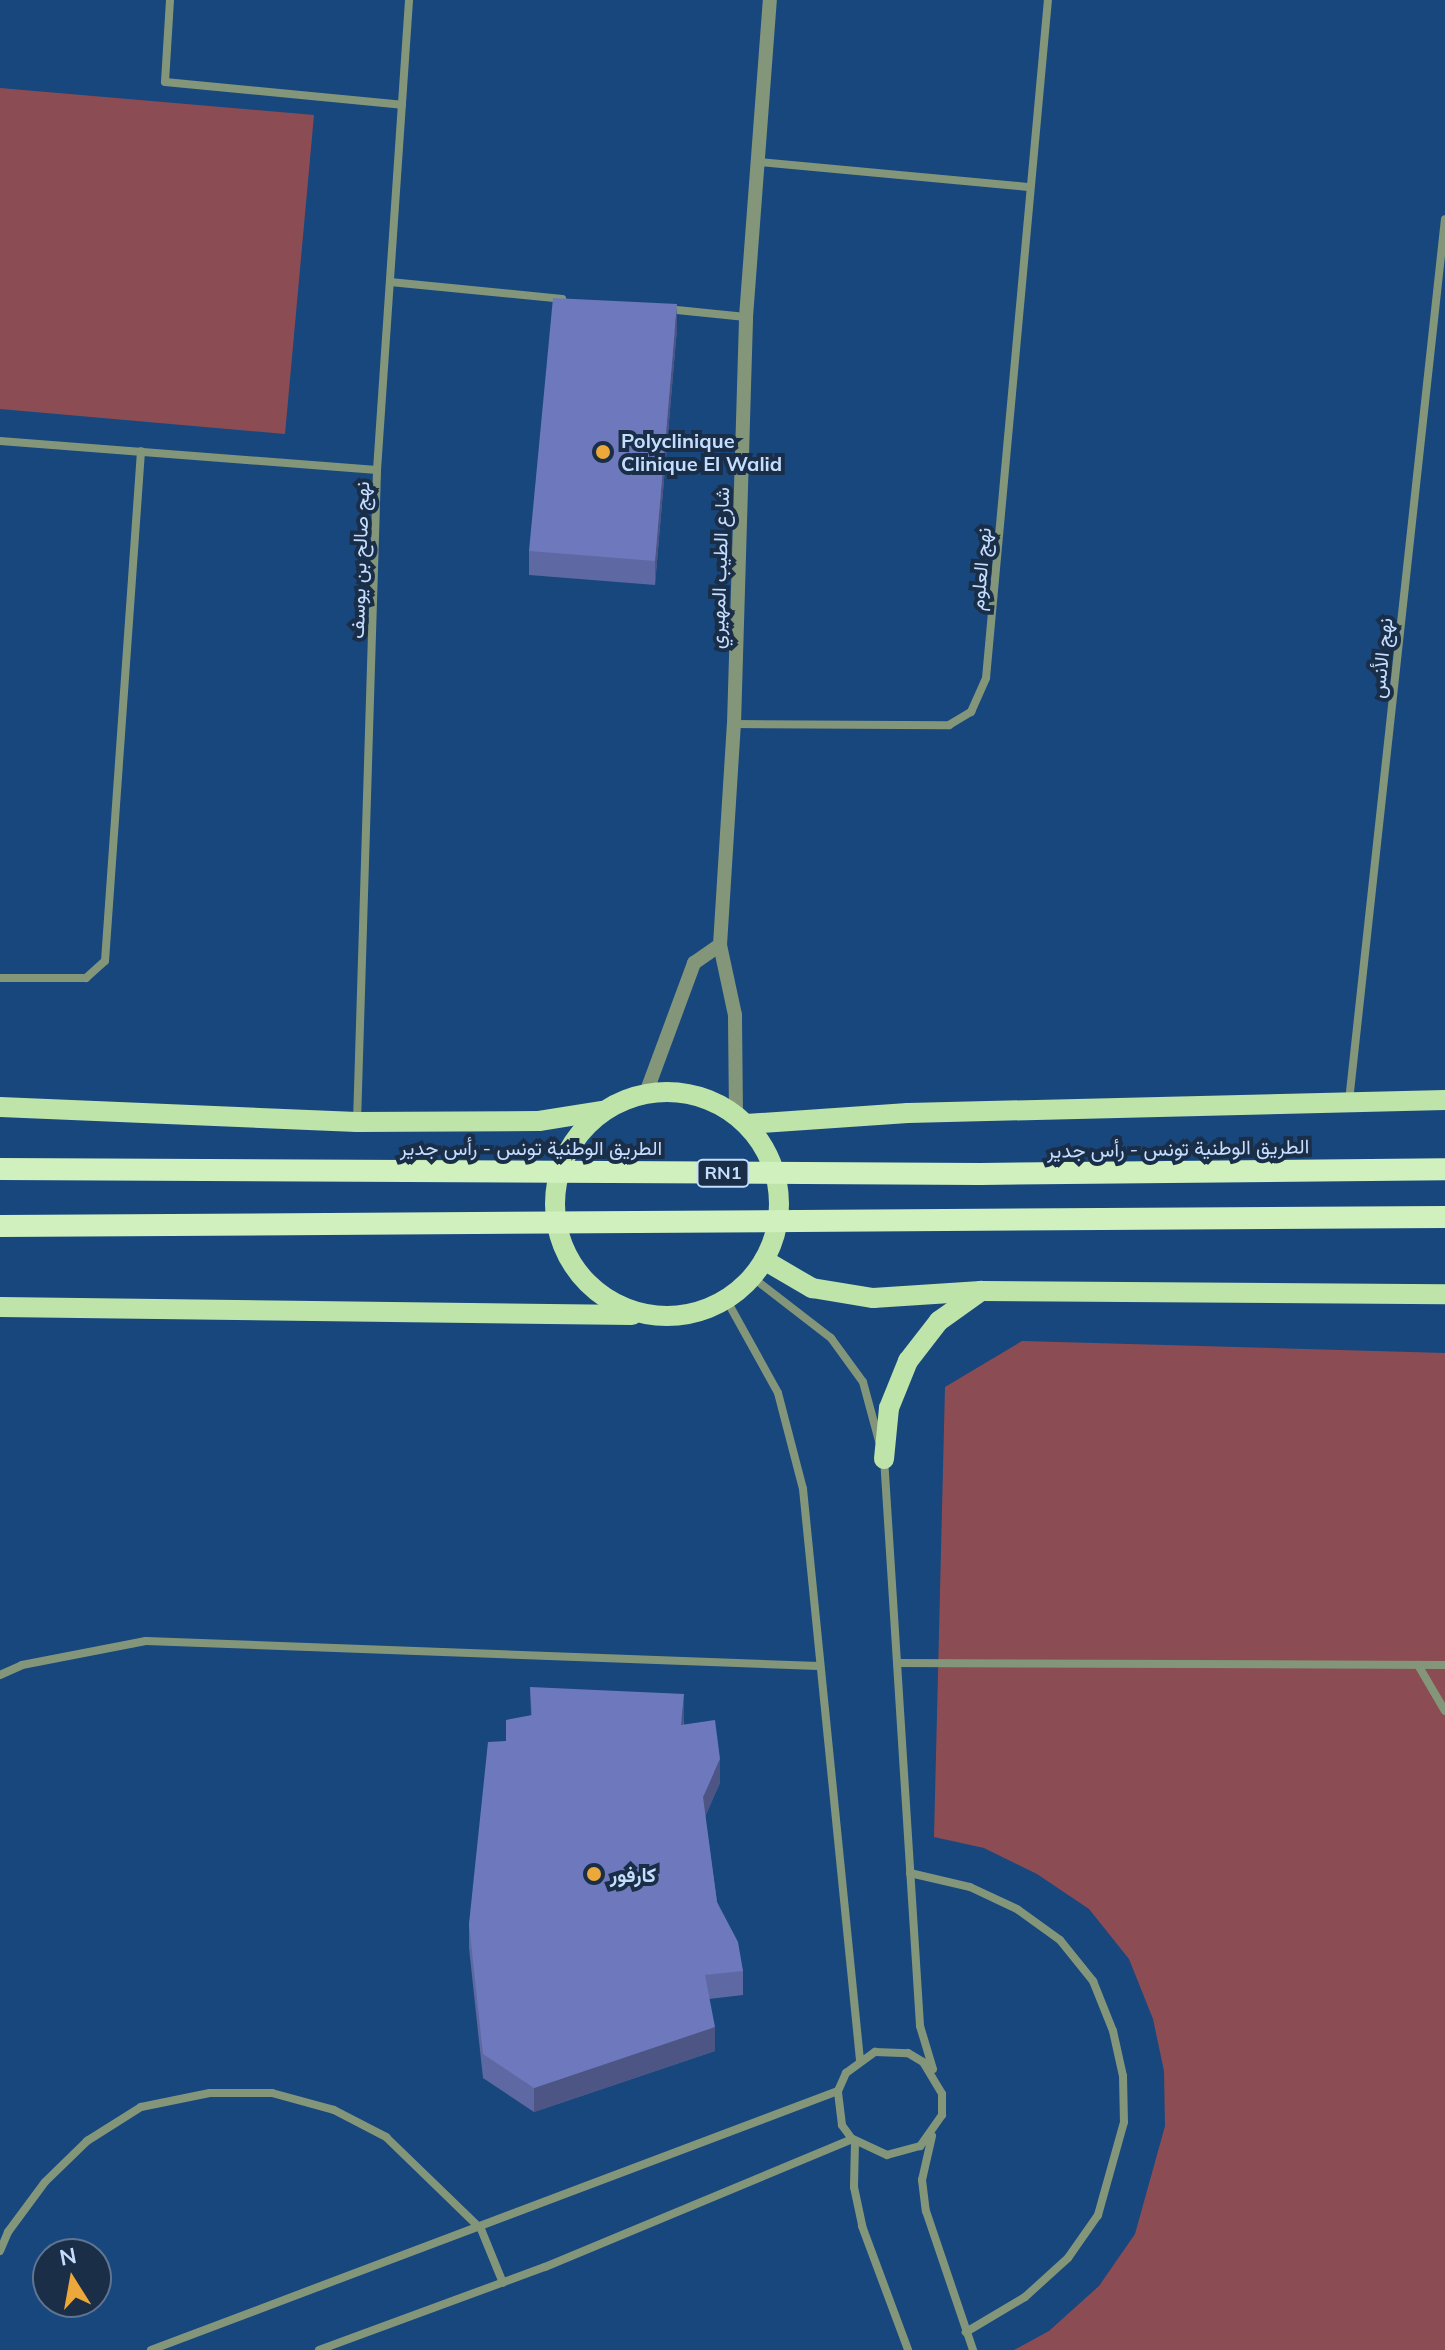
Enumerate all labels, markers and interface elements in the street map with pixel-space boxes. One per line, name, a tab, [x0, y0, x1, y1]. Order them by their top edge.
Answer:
place label: Polyclinique Clinique El Walid	[621, 428, 782, 475]
marker: Polyclinique Clinique El Walid	[592, 441, 614, 463]
street label: نهج صالح بن يوسف	[344, 481, 374, 639]
street label: شارع الطيب المهيري	[704, 487, 734, 649]
street label: نهج العلوم	[964, 526, 996, 612]
street label: نهج الأنس	[1365, 616, 1397, 700]
street label: الطريق الوطنية تونس - رأس جدير	[1047, 1134, 1309, 1162]
street label: الطريق الوطنية تونس - رأس جدير	[400, 1135, 662, 1159]
road number: RN1	[695, 1159, 751, 1187]
place label: كارفور	[610, 1862, 656, 1886]
marker: كارفور	[585, 1865, 603, 1883]
north arrow	[32, 2238, 112, 2318]
text: N	[57, 2241, 79, 2272]

